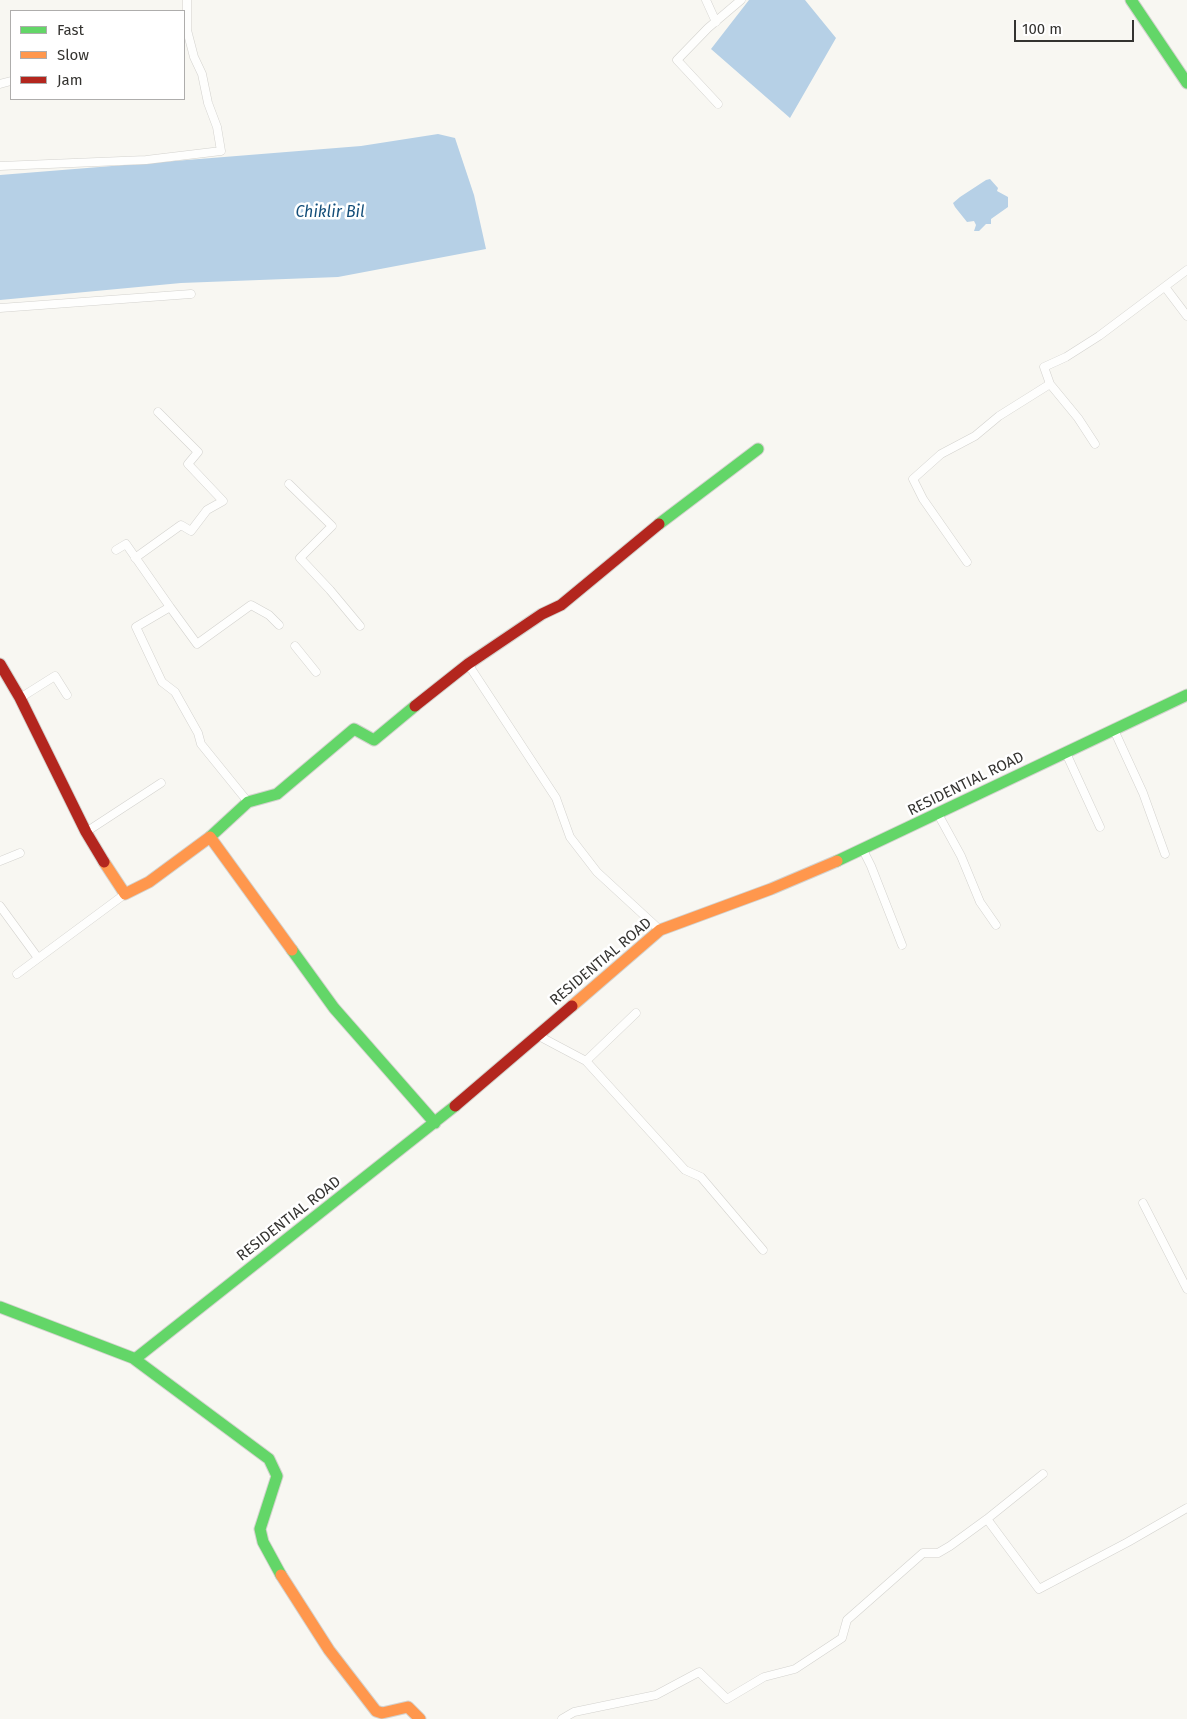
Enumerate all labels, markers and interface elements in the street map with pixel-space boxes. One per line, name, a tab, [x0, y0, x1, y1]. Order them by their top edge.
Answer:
legend	[10, 10, 185, 100]
scale bar	[1017, 10, 1137, 42]
text: 100 m	[1022, 20, 1062, 38]
text: Fast	[57, 21, 84, 39]
text: Slow	[57, 46, 89, 64]
text: Jam	[57, 71, 83, 89]
water label: Chiklir Bil	[295, 203, 365, 223]
street label: RESIDENTIAL ROAD	[905, 748, 1027, 820]
street label: RESIDENTIAL ROAD	[547, 914, 655, 1010]
street label: RESIDENTIAL ROAD	[233, 1173, 345, 1265]

